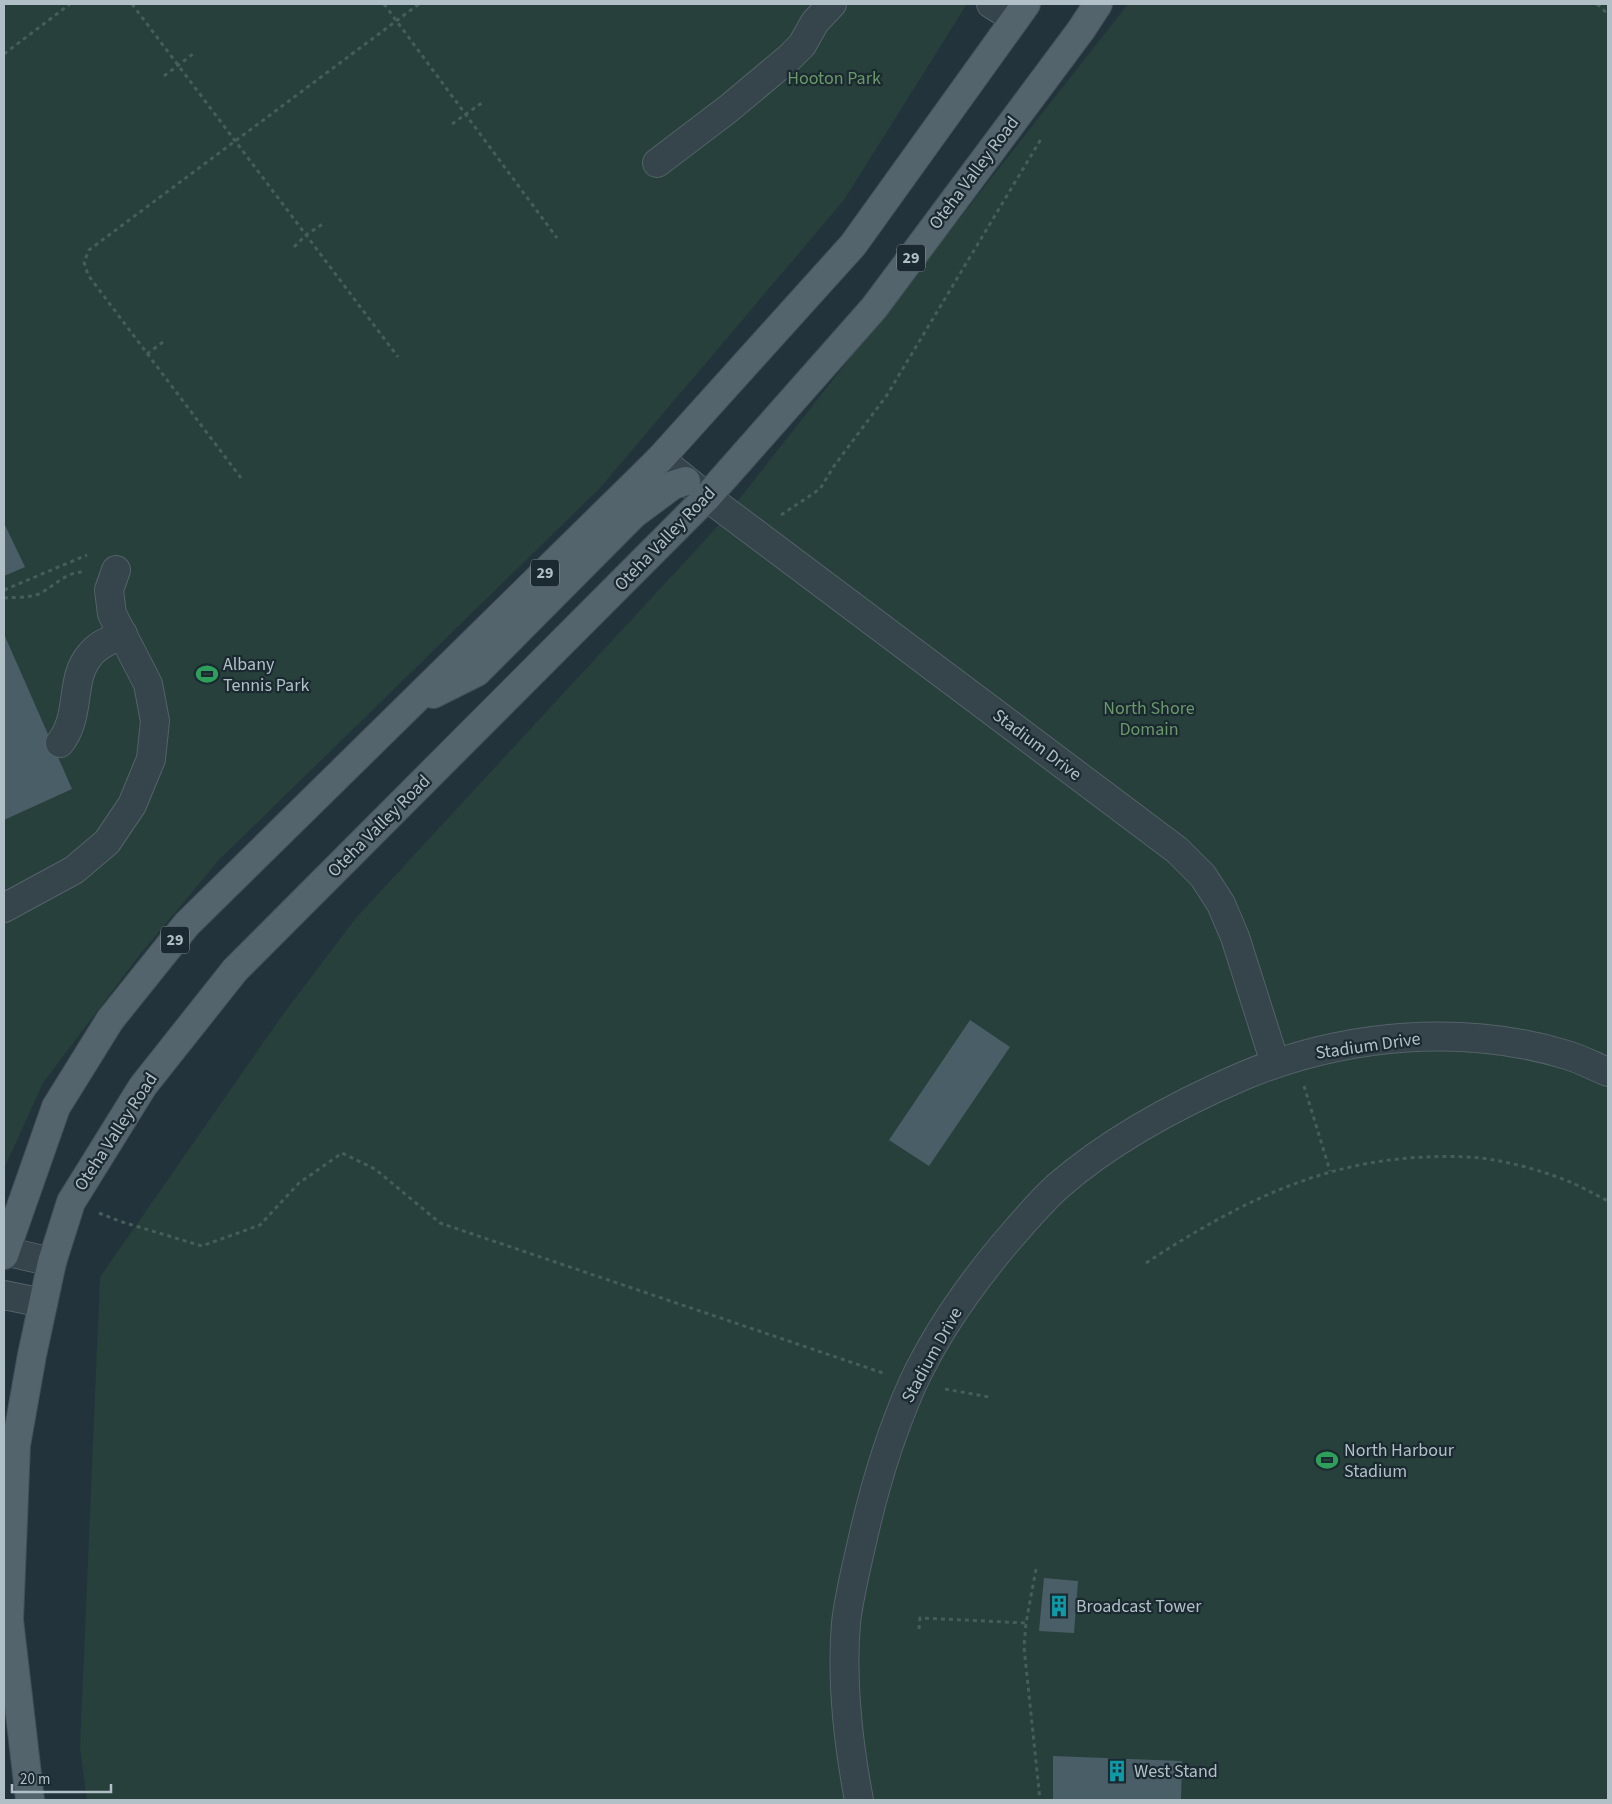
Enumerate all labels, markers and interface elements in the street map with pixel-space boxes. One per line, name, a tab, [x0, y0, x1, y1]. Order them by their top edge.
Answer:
park label: Hooton Park	[787, 66, 881, 91]
street label: Oteha Valley Road	[923, 111, 1025, 235]
road number: 29	[897, 244, 925, 272]
street label: Oteha Valley Road	[609, 481, 721, 597]
road number: 29	[531, 560, 559, 586]
place label: Albany Tennis Park	[223, 652, 309, 698]
sports icon: Albany Tennis Park	[194, 661, 220, 687]
park label: North Shore Domain	[1103, 696, 1195, 742]
street label: Stadium Drive	[987, 703, 1087, 787]
street label: Oteha Valley Road	[322, 769, 436, 883]
road number: 29	[161, 926, 189, 954]
street label: Stadium Drive	[1314, 1026, 1422, 1066]
street label: Oteha Valley Road	[68, 1068, 164, 1196]
street label: Stadium Drive	[895, 1303, 969, 1407]
place label: North Harbour Stadium	[1344, 1438, 1455, 1484]
sports icon: North Harbour Stadium	[1314, 1447, 1340, 1473]
building icon: Broadcast Tower	[1046, 1593, 1072, 1619]
place label: Broadcast Tower	[1076, 1594, 1202, 1619]
building icon: West Stand	[1104, 1758, 1130, 1784]
place label: West Stand	[1134, 1759, 1218, 1784]
scale bar	[12, 1762, 111, 1794]
text: 20 m	[20, 1769, 50, 1790]

